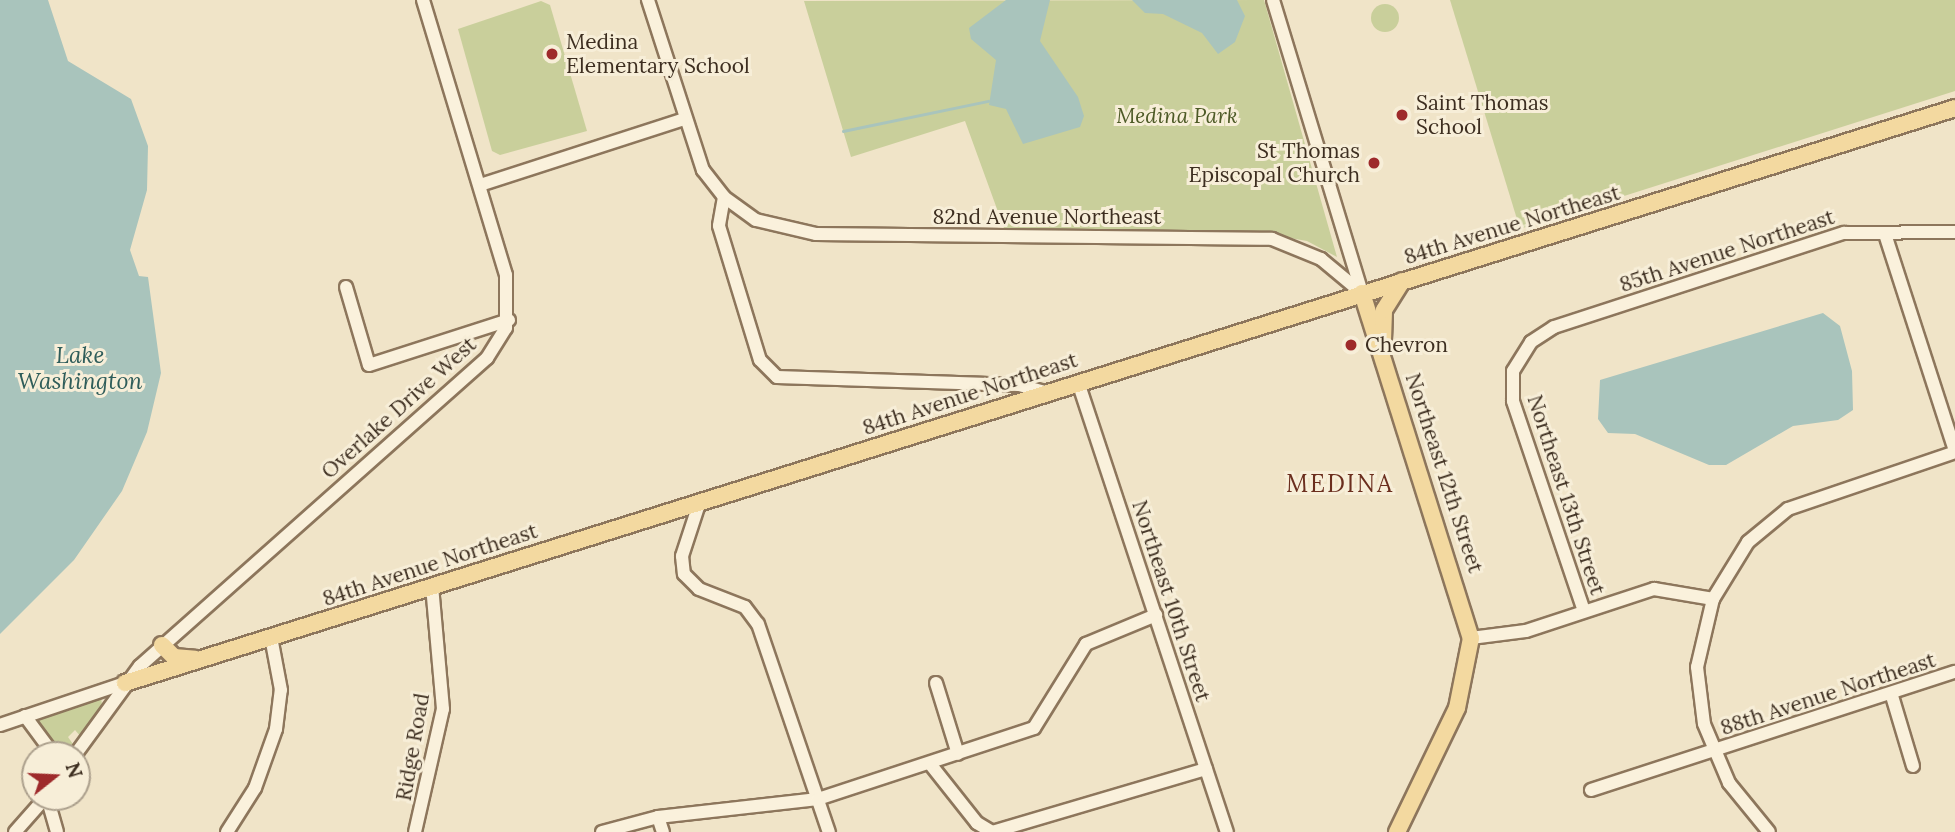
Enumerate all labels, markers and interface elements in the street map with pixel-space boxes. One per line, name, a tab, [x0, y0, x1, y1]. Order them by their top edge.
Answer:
place label: Medina Elementary School	[566, 29, 750, 79]
marker: Medina Elementary School	[544, 46, 560, 62]
place label: Saint Thomas School	[1416, 90, 1548, 140]
park label: Medina Park	[1116, 103, 1238, 129]
marker: Saint Thomas School	[1394, 107, 1410, 123]
place label: St Thomas Episcopal Church	[1188, 138, 1360, 188]
marker: St Thomas Episcopal Church	[1366, 155, 1382, 171]
street label: 84th Avenue Northeast	[1401, 180, 1623, 270]
street label: 82nd Avenue Northeast	[933, 204, 1161, 230]
street label: 85th Avenue Northeast	[1616, 204, 1838, 298]
street label: Overlake Drive West	[316, 332, 482, 484]
place label: Chevron	[1365, 332, 1448, 358]
marker: Chevron	[1343, 337, 1359, 353]
water label: Lake Washington	[17, 341, 143, 395]
street label: 84th Avenue Northeast	[859, 347, 1081, 441]
street label: Northeast 12th Street	[1400, 370, 1488, 576]
street label: Northeast 13th Street	[1522, 392, 1610, 598]
district label: MEDINA	[1287, 470, 1393, 498]
street label: Northeast 10th Street	[1127, 497, 1215, 705]
street label: 84th Avenue Northeast	[319, 518, 541, 612]
street label: 88th Avenue Northeast	[1717, 647, 1939, 741]
street label: Ridge Road	[391, 691, 435, 803]
north arrow	[21, 741, 91, 811]
text: N	[60, 759, 88, 781]

